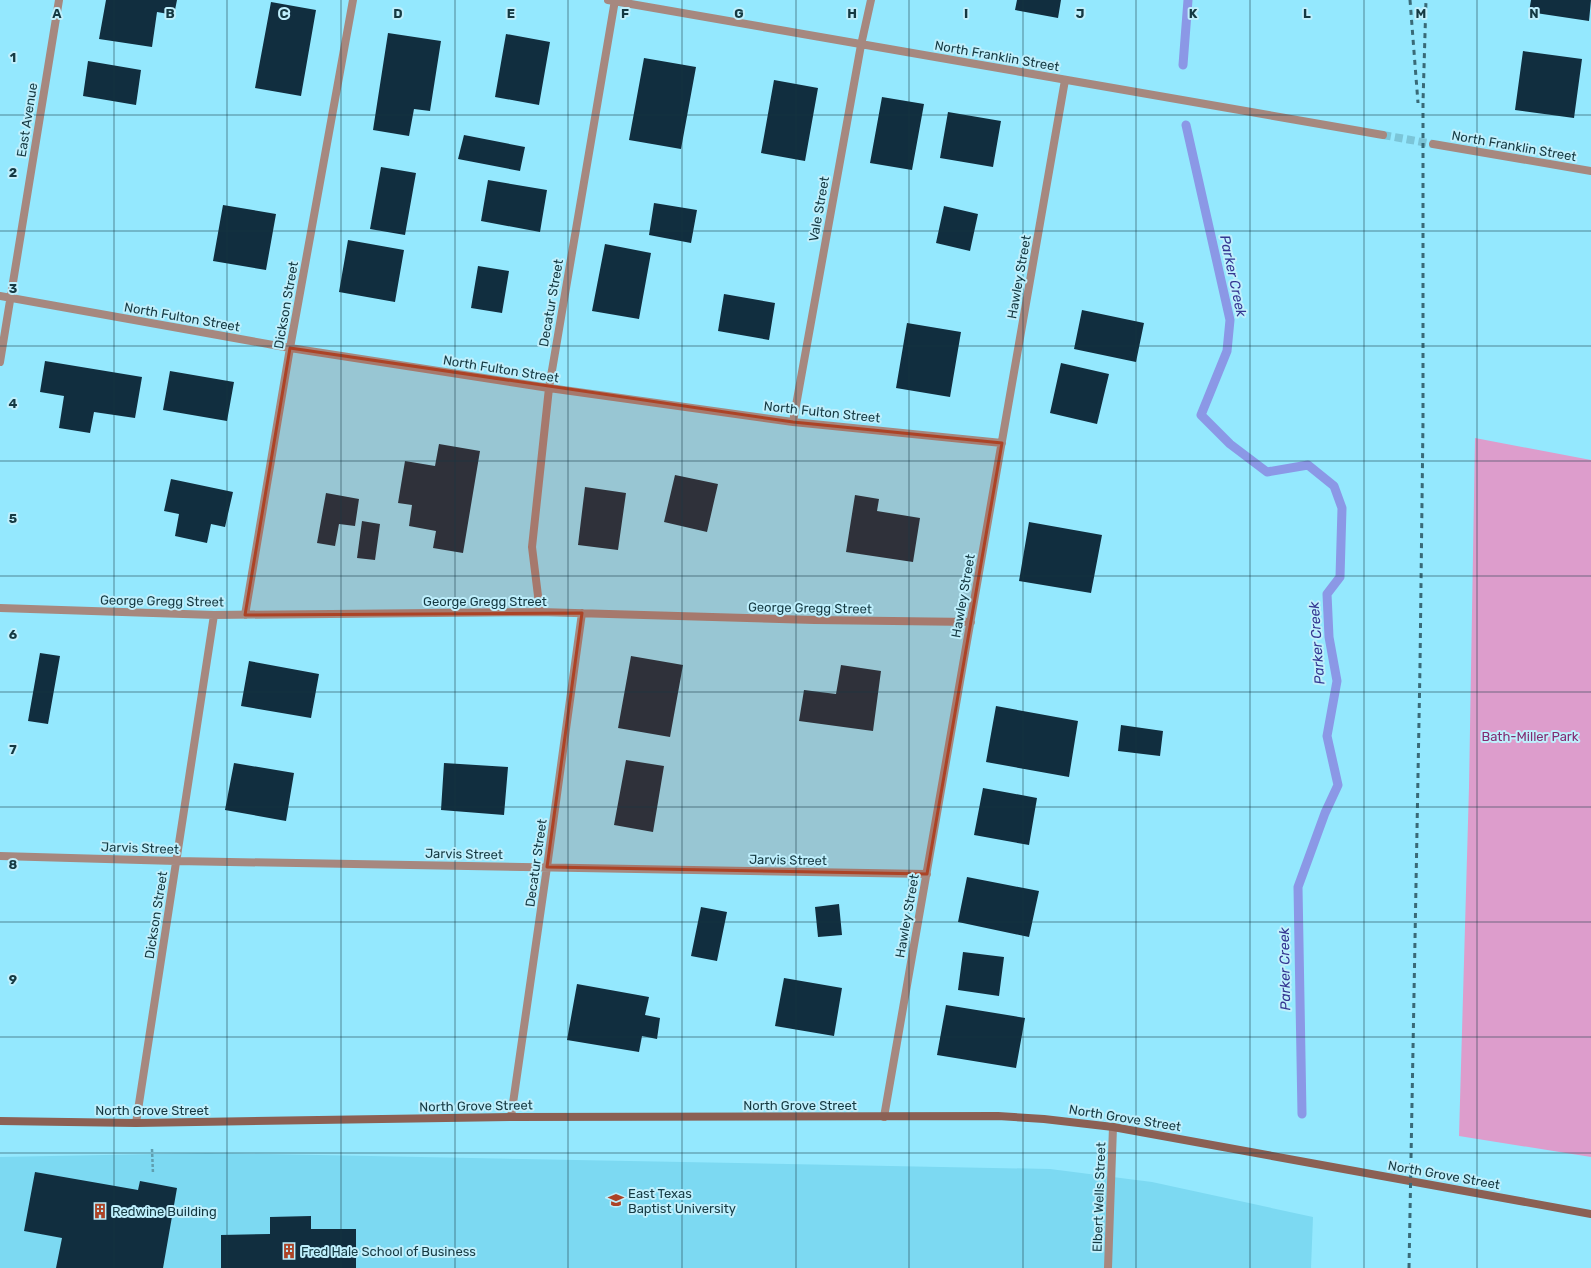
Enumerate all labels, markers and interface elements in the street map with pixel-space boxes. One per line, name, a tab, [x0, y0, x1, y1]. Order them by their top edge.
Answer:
text: A	[52, 6, 62, 21]
text: B	[165, 6, 175, 21]
text: C	[279, 6, 289, 21]
text: D	[393, 6, 403, 21]
text: E	[507, 6, 515, 21]
text: F	[621, 6, 629, 21]
text: G	[734, 6, 744, 21]
text: H	[847, 6, 857, 21]
text: I	[964, 6, 968, 21]
text: J	[1076, 6, 1084, 21]
text: K	[1189, 6, 1198, 21]
text: L	[1303, 6, 1311, 21]
text: M	[1416, 6, 1426, 21]
text: N	[1529, 6, 1539, 21]
street label: North Franklin Street	[933, 38, 1061, 74]
text: 1	[10, 50, 16, 65]
street label: East Avenue	[14, 82, 40, 158]
street label: North Franklin Street	[1450, 128, 1578, 164]
text: 2	[9, 165, 17, 180]
street label: Vale Street	[806, 175, 832, 243]
street label: Hawley Street	[1004, 234, 1034, 320]
water label: Parker Creek	[1216, 234, 1250, 319]
street label: Decatur Street	[536, 258, 566, 348]
street label: Dickson Street	[271, 260, 301, 350]
text: 3	[9, 281, 18, 296]
street label: North Fulton Street	[123, 299, 241, 335]
street label: North Fulton Street	[442, 352, 560, 386]
text: 4	[9, 396, 18, 411]
street label: North Fulton Street	[763, 398, 881, 426]
text: 5	[9, 511, 17, 526]
street label: Hawley Street	[948, 553, 978, 639]
street label: George Gregg Street	[100, 592, 224, 611]
street label: George Gregg Street	[423, 594, 547, 610]
street label: George Gregg Street	[748, 599, 872, 618]
water label: Parker Creek	[1306, 600, 1328, 685]
text: 6	[9, 627, 18, 642]
park label: Bath-Miller Park	[1482, 729, 1579, 744]
text: 7	[9, 742, 17, 757]
street label: Decatur Street	[522, 818, 550, 908]
street label: Jarvis Street	[101, 839, 179, 857]
street label: Jarvis Street	[425, 846, 503, 862]
street label: Jarvis Street	[749, 852, 827, 868]
text: 8	[9, 857, 18, 872]
street label: Dickson Street	[142, 870, 170, 960]
street label: Hawley Street	[892, 873, 922, 959]
water label: Parker Creek	[1276, 926, 1294, 1011]
text: 9	[9, 972, 17, 987]
street label: North Grove Street	[419, 1098, 533, 1114]
street label: North Grove Street	[743, 1098, 857, 1113]
street label: North Grove Street	[1068, 1102, 1182, 1134]
street label: North Grove Street	[95, 1103, 209, 1118]
street label: Elbert Wells Street	[1090, 1142, 1108, 1252]
street label: North Grove Street	[1387, 1158, 1501, 1192]
place label: East Texas Baptist University	[628, 1186, 736, 1216]
school or university icon: East Texas Baptist University	[607, 1191, 625, 1209]
building icon: Redwine Building	[91, 1202, 109, 1220]
place label: Redwine Building	[112, 1204, 217, 1220]
building icon: Fred Hale School of Business	[280, 1242, 298, 1260]
place label: Fred Hale School of Business	[301, 1244, 476, 1259]

